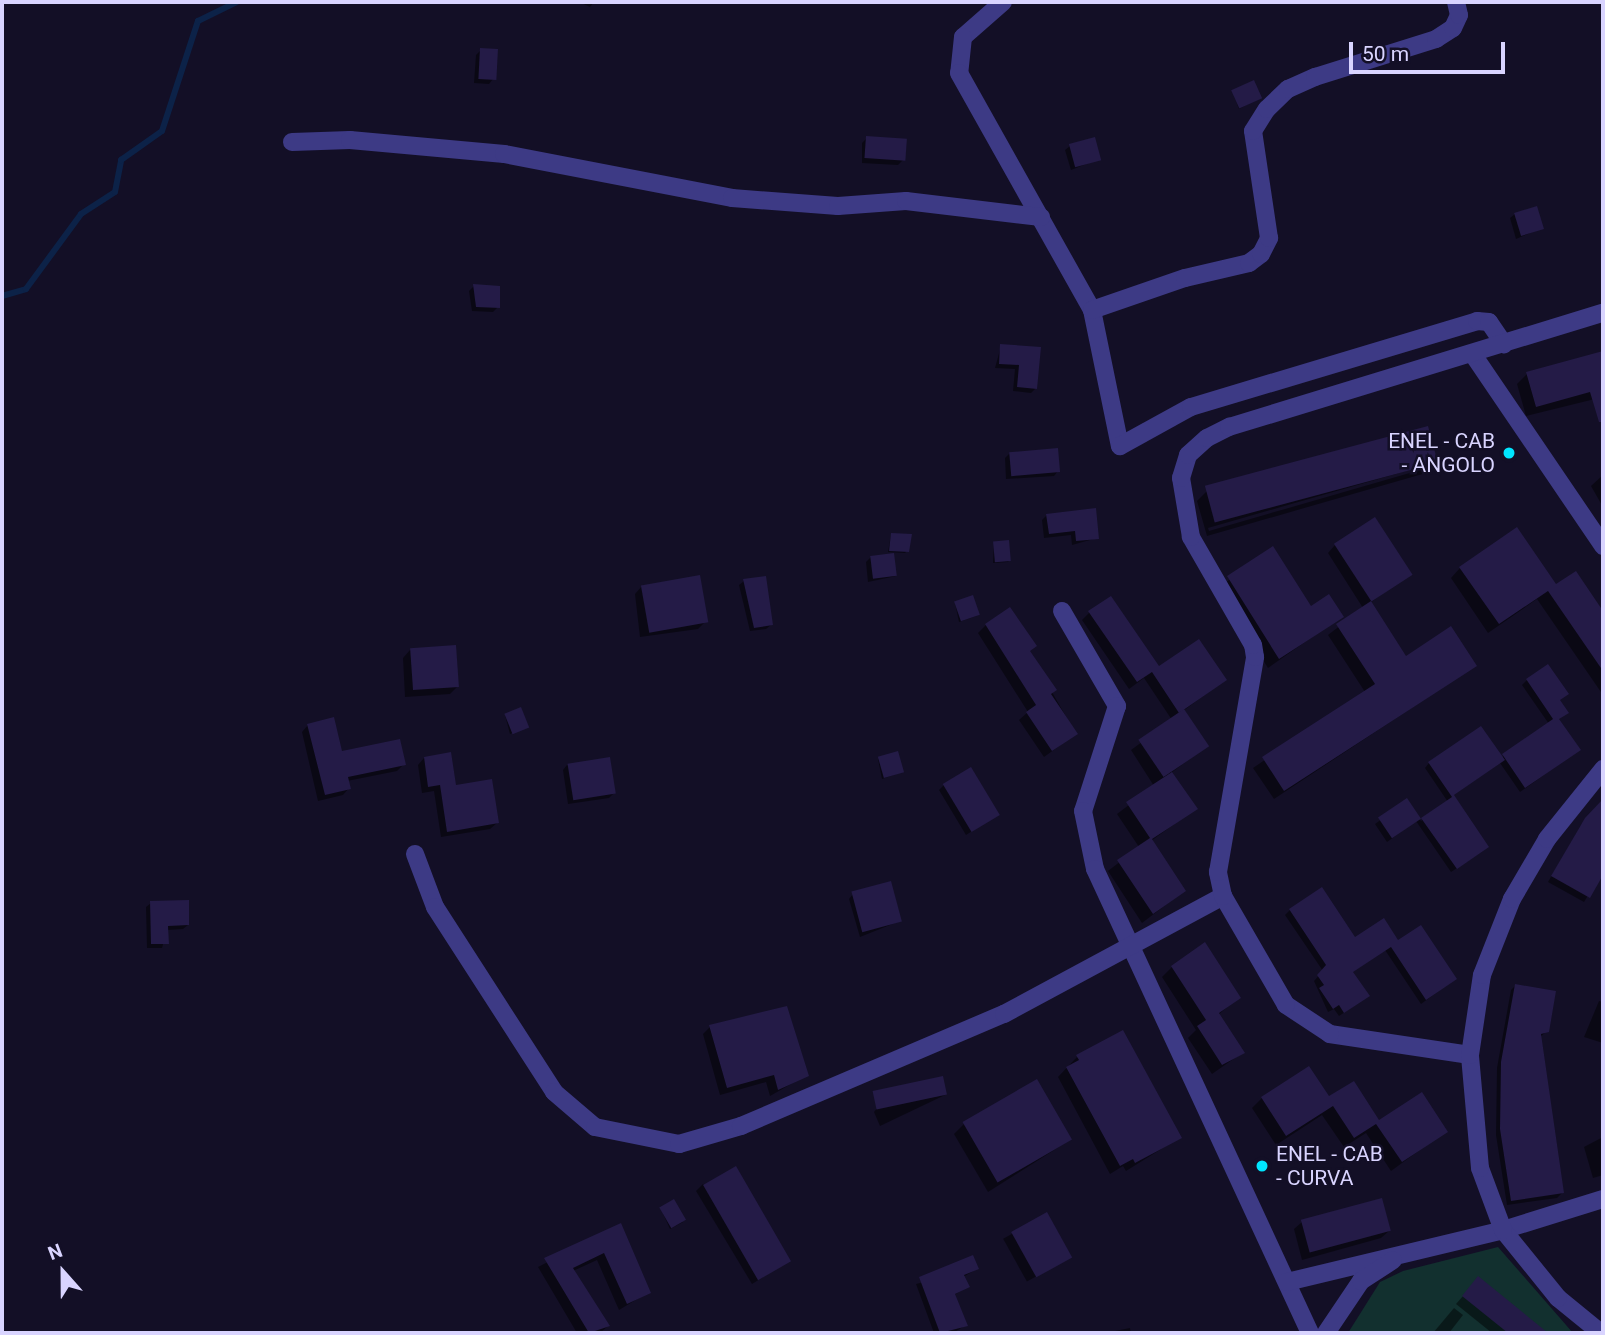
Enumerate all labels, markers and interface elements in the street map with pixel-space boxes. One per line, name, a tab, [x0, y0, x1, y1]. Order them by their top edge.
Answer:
scale bar	[1353, 28, 1509, 72]
text: 50 m	[1362, 42, 1409, 66]
place label: ENEL - CAB - ANGOLO	[1388, 428, 1495, 478]
marker: ENEL - CAB - ANGOLO	[1501, 445, 1517, 461]
place label: ENEL - CAB - CURVA	[1276, 1141, 1383, 1191]
marker: ENEL - CAB - CURVA	[1254, 1158, 1270, 1174]
north arrow	[28, 1237, 98, 1307]
text: N	[45, 1239, 66, 1265]

